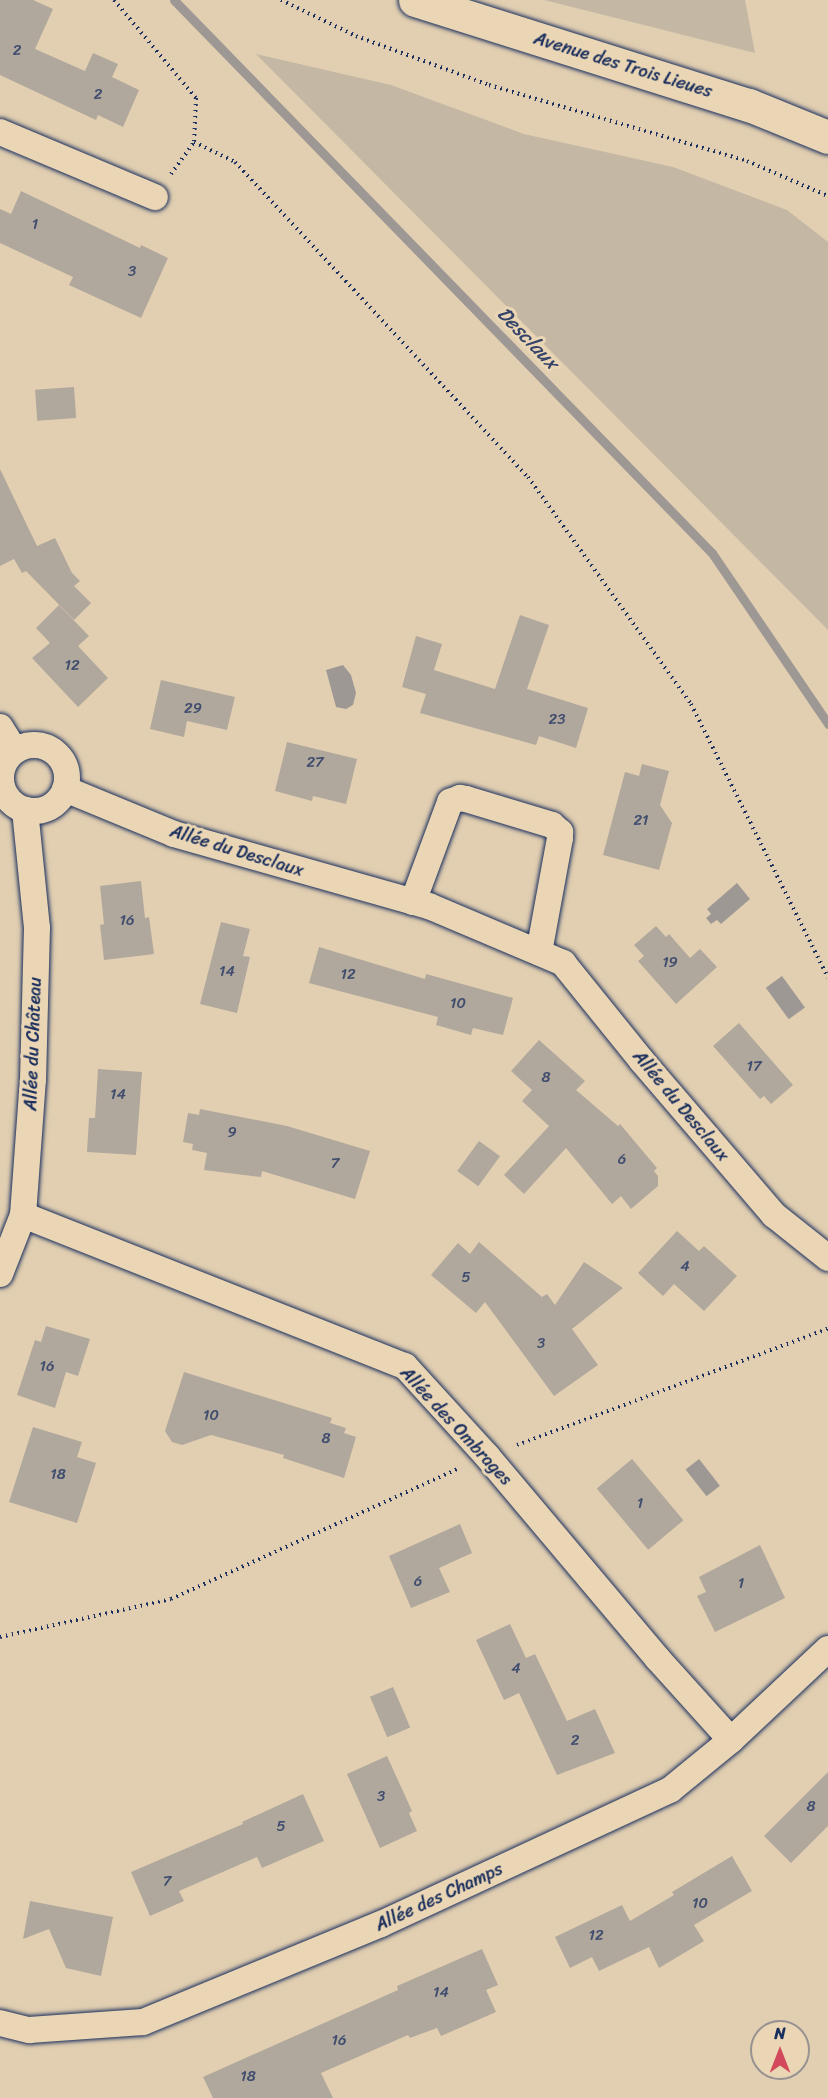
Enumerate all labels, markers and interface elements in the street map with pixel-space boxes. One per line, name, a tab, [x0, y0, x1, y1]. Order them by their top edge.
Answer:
street label: Avenue des Trois Lieues	[531, 27, 715, 103]
house number: 2	[13, 42, 21, 60]
house number: 2	[94, 86, 102, 104]
house number: 1	[32, 216, 38, 234]
house number: 3	[128, 263, 136, 281]
water label: Desclaux	[492, 302, 564, 374]
house number: 12	[64, 657, 80, 675]
house number: 29	[184, 700, 202, 718]
house number: 23	[549, 711, 565, 729]
house number: 27	[306, 754, 324, 772]
house number: 21	[633, 812, 649, 830]
street label: Allée du Desclaux	[167, 820, 307, 882]
house number: 16	[120, 912, 134, 930]
house number: 19	[662, 954, 678, 972]
house number: 14	[219, 963, 235, 981]
house number: 12	[340, 966, 356, 984]
street label: Allée du Château	[20, 976, 46, 1112]
house number: 10	[450, 995, 466, 1013]
street label: Allée du Desclaux	[628, 1046, 734, 1166]
house number: 17	[747, 1058, 761, 1076]
house number: 8	[541, 1069, 551, 1087]
house number: 14	[110, 1086, 126, 1104]
house number: 9	[227, 1124, 237, 1142]
house number: 6	[618, 1151, 626, 1169]
house number: 7	[331, 1155, 339, 1173]
house number: 4	[680, 1258, 690, 1276]
house number: 5	[461, 1269, 471, 1287]
house number: 3	[537, 1335, 545, 1353]
house number: 16	[40, 1358, 54, 1376]
street label: Allée des Ombrages	[395, 1362, 517, 1490]
house number: 10	[203, 1407, 219, 1425]
house number: 8	[321, 1430, 331, 1448]
house number: 18	[50, 1466, 66, 1484]
house number: 1	[637, 1495, 643, 1513]
house number: 6	[414, 1573, 422, 1591]
house number: 1	[738, 1575, 744, 1593]
house number: 4	[511, 1660, 521, 1678]
house number: 2	[571, 1732, 579, 1750]
house number: 3	[377, 1788, 385, 1806]
house number: 8	[806, 1798, 816, 1816]
house number: 5	[276, 1818, 286, 1836]
street label: Allée des Champs	[372, 1858, 506, 1936]
house number: 7	[163, 1873, 171, 1891]
house number: 10	[692, 1895, 708, 1913]
house number: 12	[588, 1927, 604, 1945]
house number: 14	[433, 1984, 449, 2002]
text: N	[774, 2019, 786, 2048]
north arrow	[750, 2020, 810, 2080]
house number: 16	[332, 2032, 346, 2050]
house number: 18	[240, 2068, 256, 2086]

